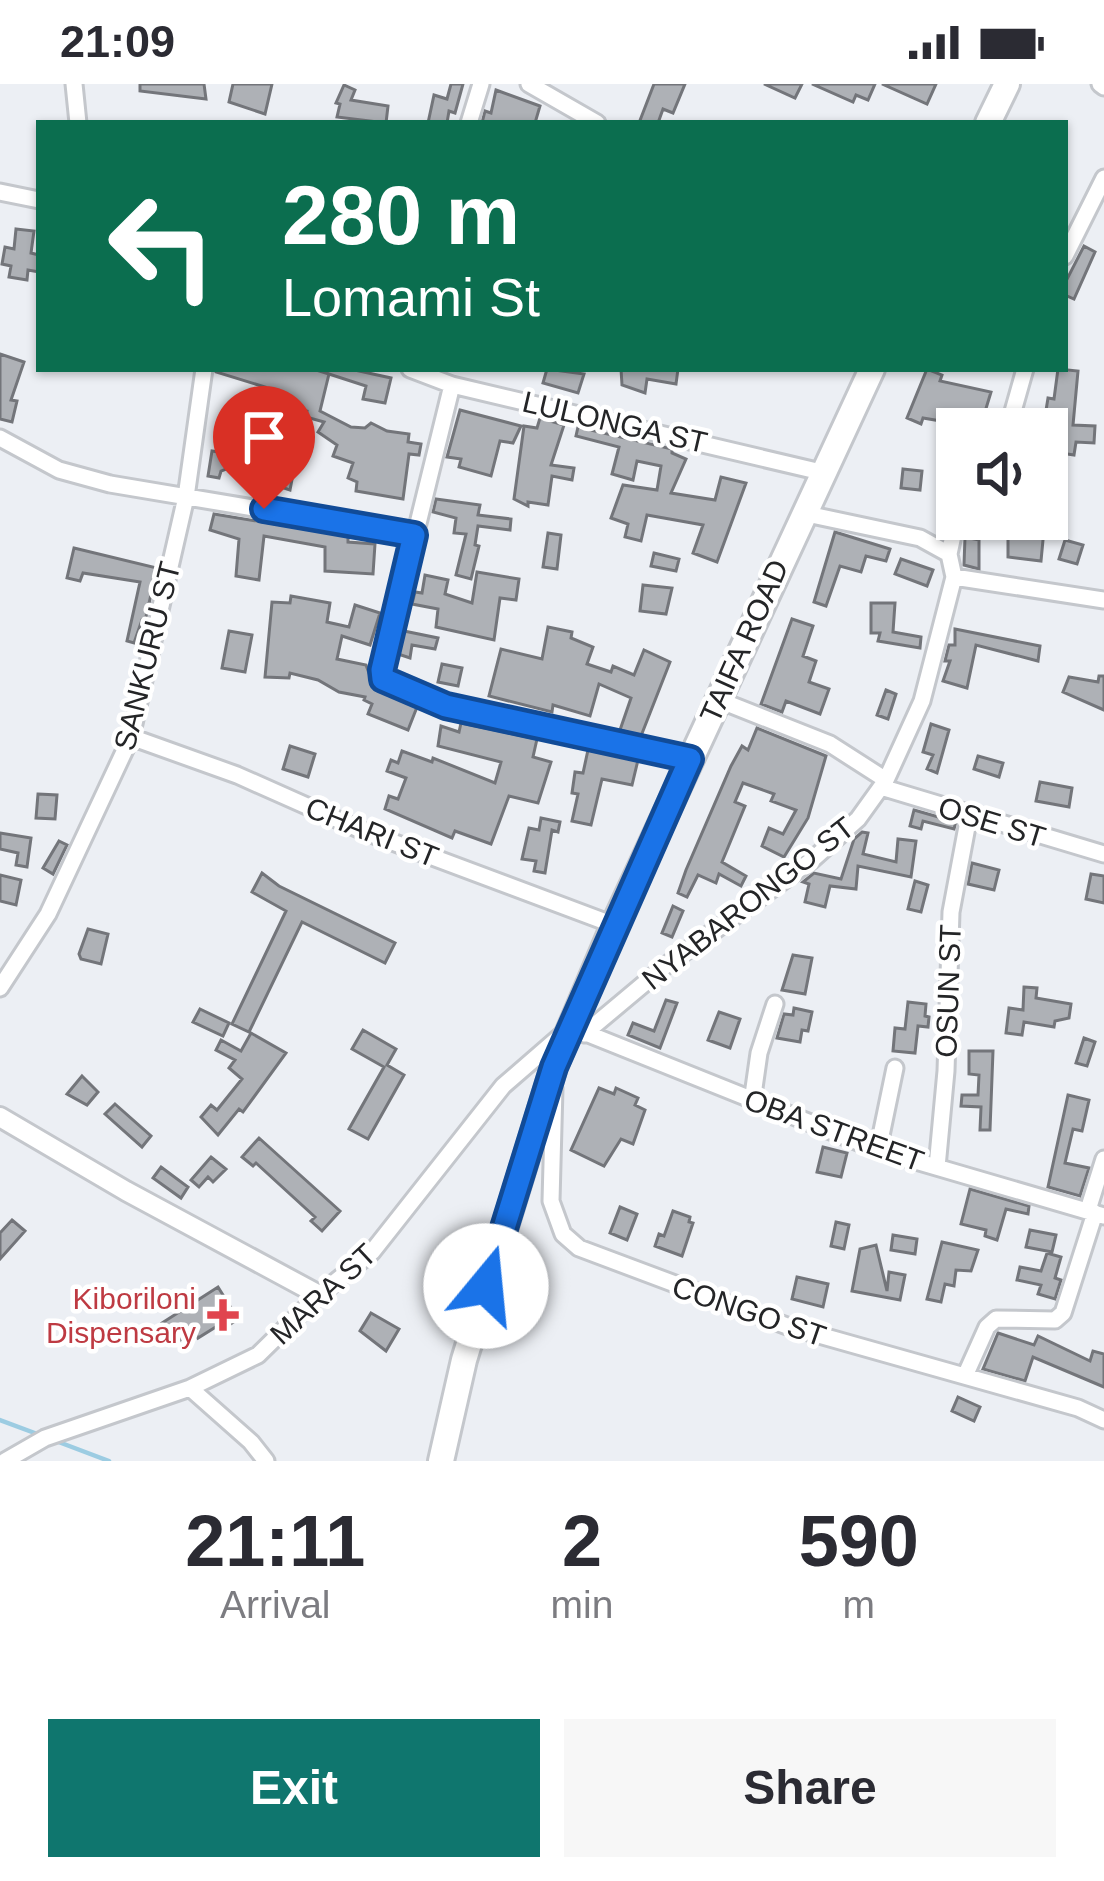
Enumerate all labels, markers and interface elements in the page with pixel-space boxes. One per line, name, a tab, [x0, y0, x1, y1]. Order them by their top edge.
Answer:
text: 21:09	[60, 16, 175, 67]
icon: left	[84, 168, 240, 324]
text: 280 m	[282, 168, 520, 262]
text: Lomami St	[282, 267, 540, 327]
street label: LULONGA ST	[519, 385, 711, 459]
pin	[213, 386, 315, 509]
icon: arrive	[231, 404, 297, 470]
map controls	[936, 408, 1068, 540]
button: sound	[936, 408, 1068, 540]
street label: TAIFA ROAD	[693, 555, 795, 727]
street label: SANKURU ST	[108, 558, 186, 754]
street label: CHARI ST	[301, 790, 443, 874]
street label: OSE ST	[935, 790, 1049, 854]
street label: NYABARONGO ST	[636, 810, 860, 996]
street label: OSUN ST	[929, 924, 967, 1058]
street label: OBA STREET	[740, 1082, 928, 1178]
position arrow	[423, 1223, 549, 1349]
street label: MARA ST	[264, 1237, 382, 1351]
street label: CONGO ST	[668, 1269, 830, 1353]
place label: Kiboriloni Dispensary	[46, 1282, 196, 1349]
marker: Kiboriloni Dispensary	[207, 1299, 239, 1331]
text: 21:11	[185, 1501, 365, 1581]
text: 2	[562, 1501, 602, 1581]
text: 590	[799, 1501, 919, 1581]
text: Arrival	[220, 1583, 331, 1626]
text: min	[551, 1583, 613, 1626]
text: m	[842, 1583, 875, 1626]
button: Exit	[48, 1719, 540, 1857]
button: Share	[564, 1719, 1056, 1857]

